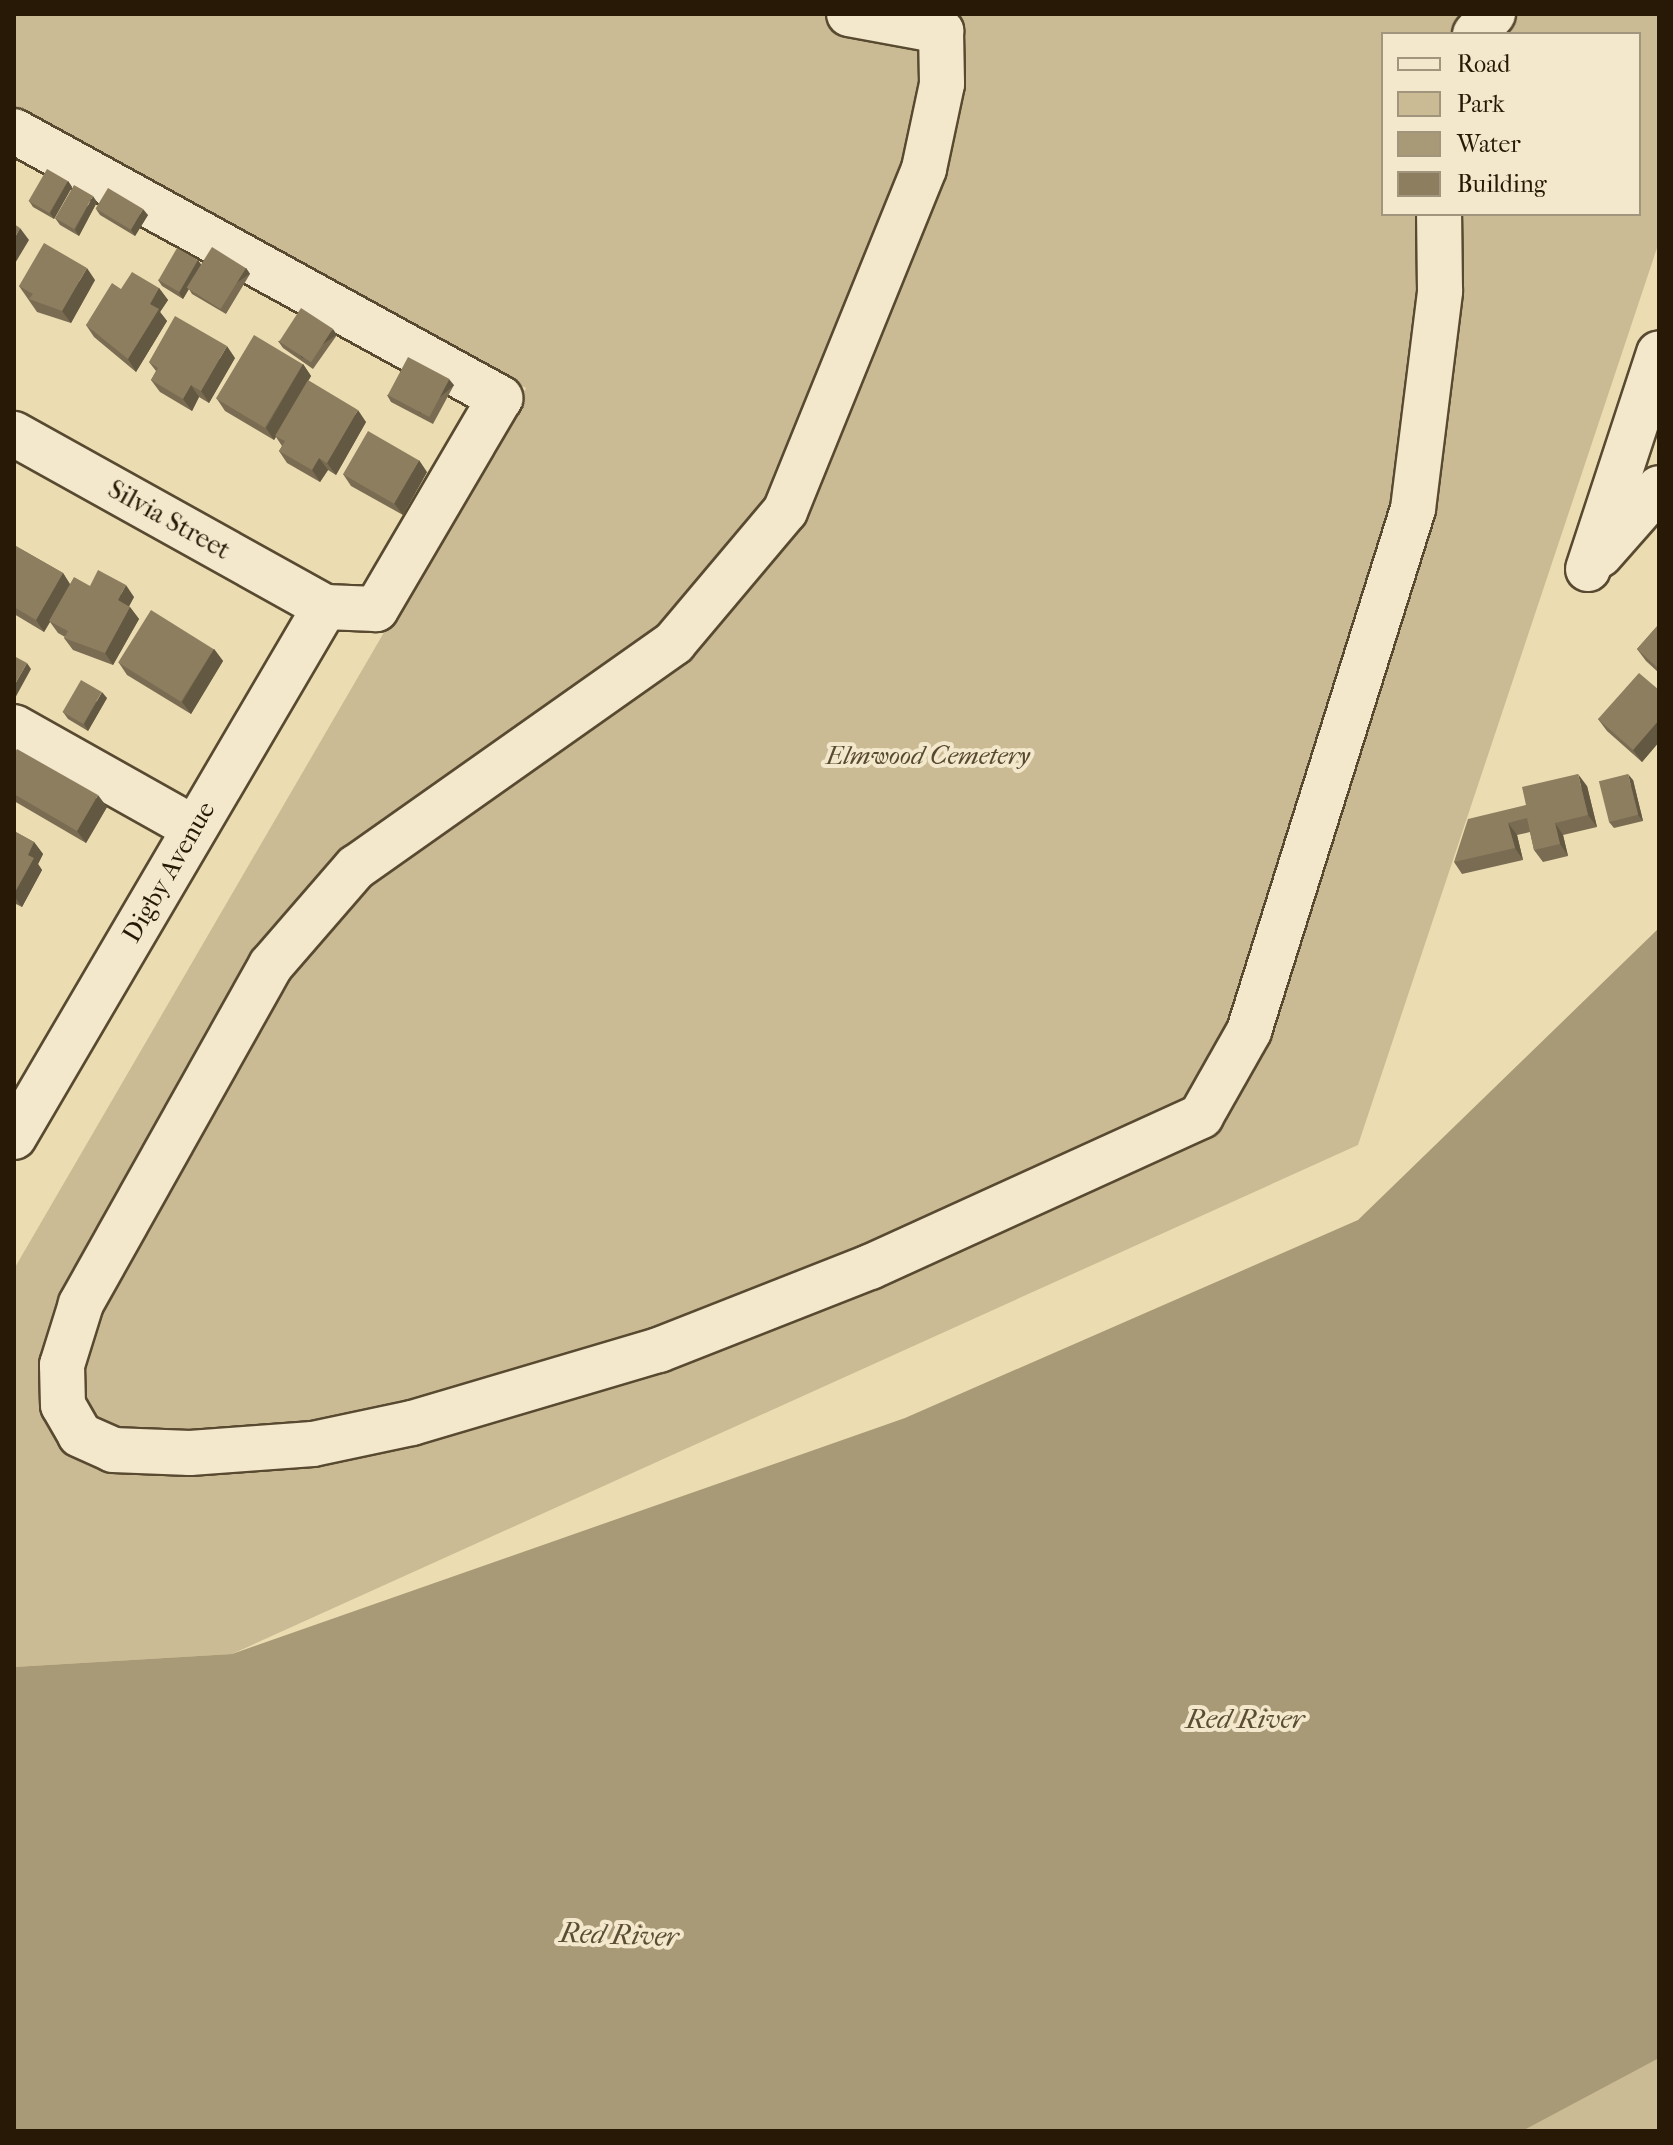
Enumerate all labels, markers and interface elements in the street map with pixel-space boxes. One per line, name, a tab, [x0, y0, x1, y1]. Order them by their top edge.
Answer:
legend	[1381, 32, 1641, 216]
text: Road	[1457, 50, 1510, 78]
text: Park	[1457, 90, 1505, 118]
text: Water	[1457, 130, 1521, 158]
text: Building	[1457, 170, 1547, 198]
street label: Silvia Street	[102, 474, 236, 566]
park label: Elmwood Cemetery	[826, 740, 1030, 772]
street label: Digby Avenue	[116, 796, 222, 948]
water label: Red River	[1186, 1702, 1304, 1736]
water label: Red River	[559, 1916, 679, 1954]

